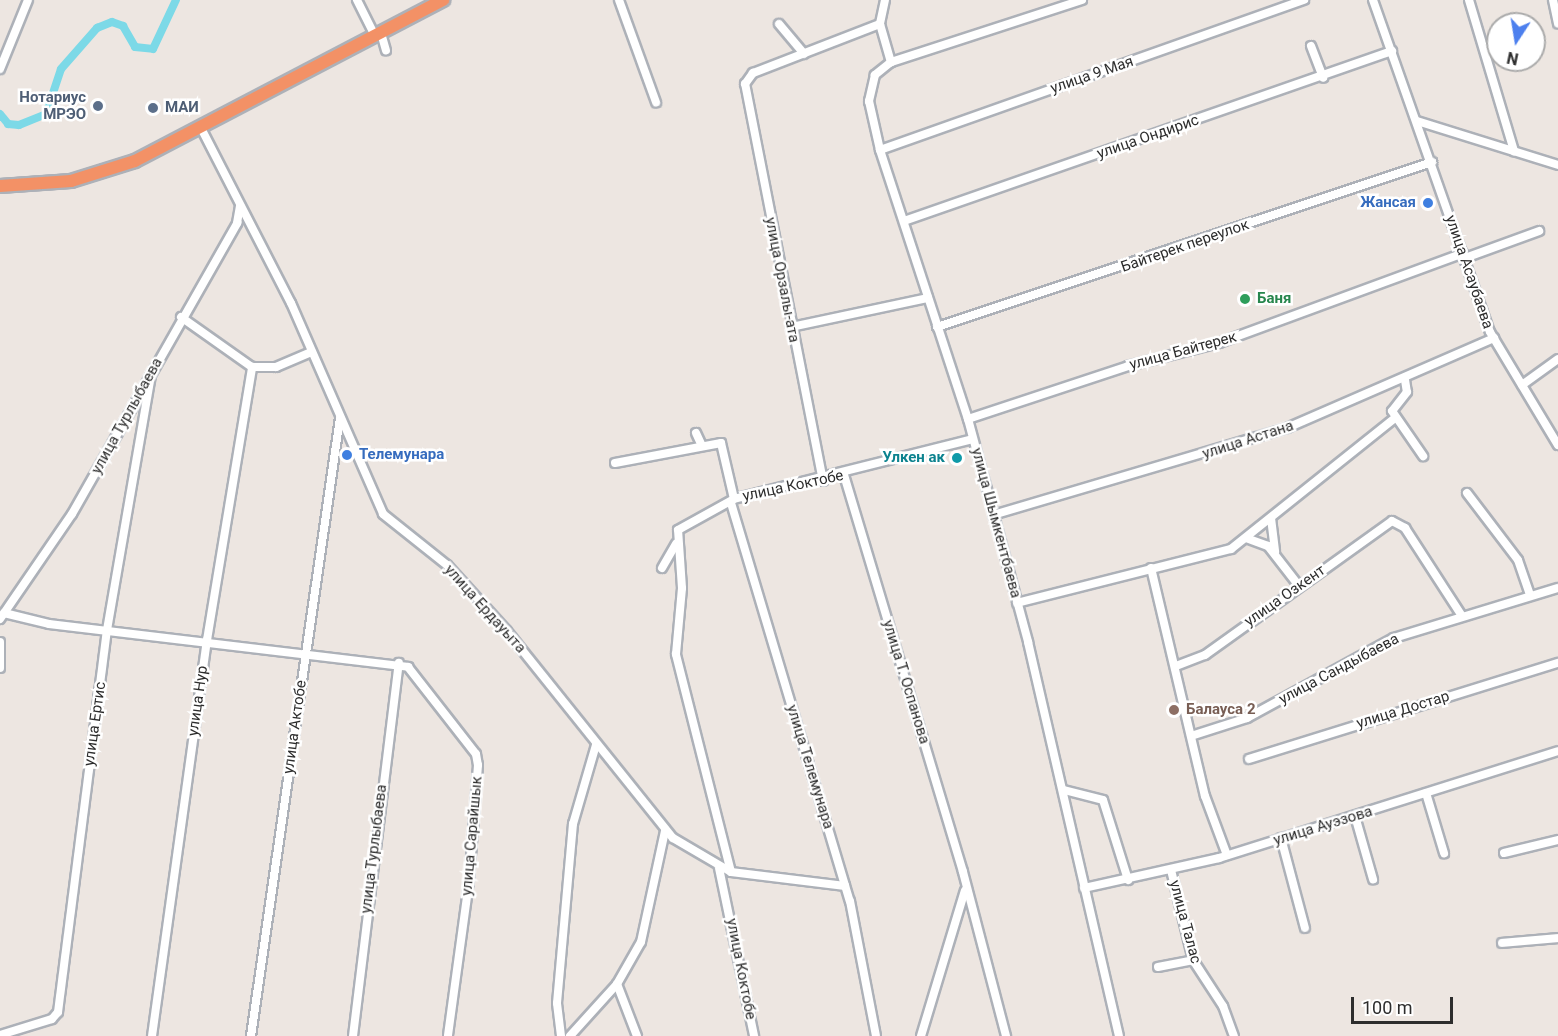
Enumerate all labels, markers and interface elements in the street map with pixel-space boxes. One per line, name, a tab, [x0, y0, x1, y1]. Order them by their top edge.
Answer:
north arrow	[1486, 12, 1546, 72]
text: N	[1505, 48, 1520, 69]
street label: улица 9 Мая	[1048, 52, 1136, 98]
place label: Нотариус МРЭО	[19, 88, 86, 123]
marker: Нотариус МРЭО	[91, 99, 105, 113]
place label: МАИ	[165, 99, 199, 117]
marker: МАИ	[146, 101, 160, 115]
street label: улица Ондирис	[1095, 111, 1201, 163]
place label: Жансая	[1360, 194, 1416, 212]
marker: Жансая	[1421, 196, 1435, 210]
street label: улица Асаубаева	[1441, 213, 1497, 331]
street label: улица Орзалы-ата	[761, 216, 803, 344]
street label: Байтерек переулок	[1119, 216, 1251, 276]
place label: Баня	[1257, 290, 1291, 308]
marker: Баня	[1238, 292, 1252, 306]
street label: улица Байтерек	[1127, 328, 1239, 374]
street label: улица Турлыбаева	[88, 355, 166, 477]
street label: улица Астана	[1200, 417, 1296, 463]
place label: Телемунара	[359, 446, 444, 464]
street label: улица Шымкентбаева	[967, 446, 1025, 600]
marker: Телемунара	[340, 448, 354, 462]
place label: Улкен ак	[882, 449, 945, 467]
marker: Улкен ак	[950, 451, 964, 465]
street label: улица Коктобе	[741, 467, 845, 505]
street label: улица Ердауыта	[441, 561, 529, 657]
street label: улица Озкент	[1241, 561, 1329, 631]
street label: улица Т. Оспанова	[879, 618, 933, 746]
street label: улица Сандыбаева	[1276, 630, 1402, 708]
street label: улица Нур	[184, 665, 212, 737]
street label: улица Актобе	[280, 679, 310, 775]
street label: улица Ертис	[80, 681, 110, 767]
street label: улица Достар	[1354, 687, 1452, 733]
place label: Балауса 2	[1186, 701, 1255, 719]
street label: улица Телемунара	[782, 703, 838, 831]
marker: Балауса 2	[1167, 703, 1181, 717]
street label: улица Сарайшык	[458, 775, 486, 897]
street label: улица Турлыбаева	[357, 783, 391, 915]
street label: улица Ауэзова	[1271, 802, 1375, 850]
street label: улица Талас	[1165, 878, 1205, 966]
street label: улица Коктобе	[722, 917, 760, 1021]
scale bar	[1354, 985, 1456, 1023]
text: 100 m	[1362, 997, 1413, 1018]

